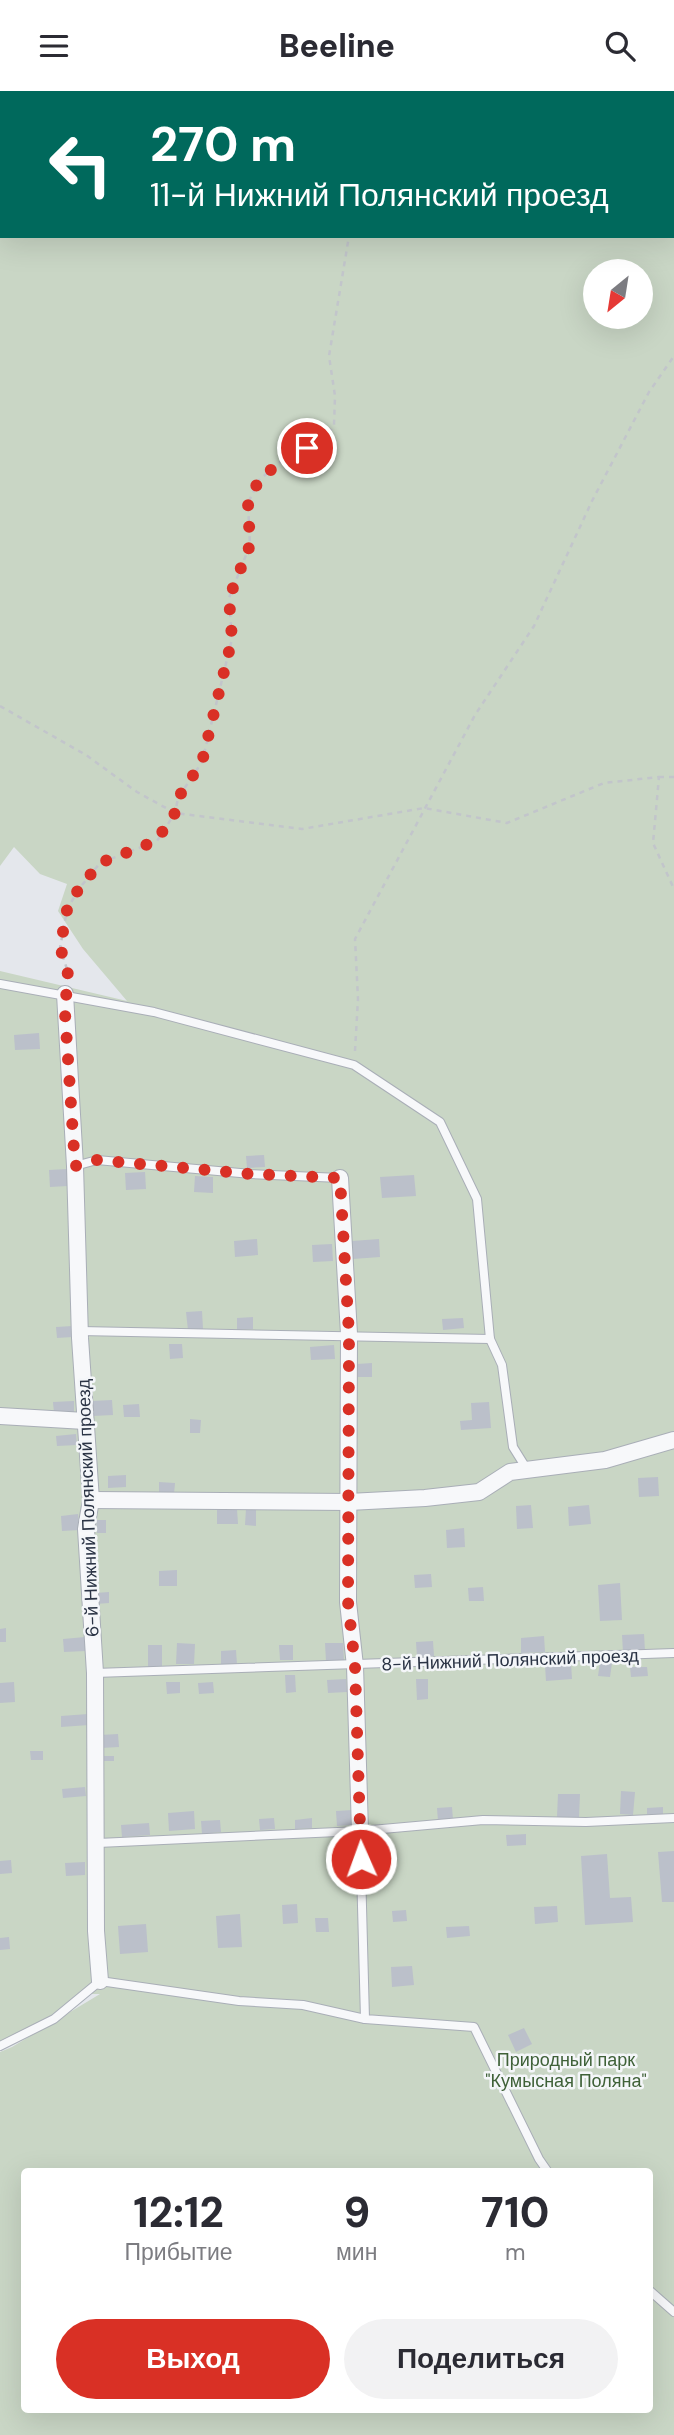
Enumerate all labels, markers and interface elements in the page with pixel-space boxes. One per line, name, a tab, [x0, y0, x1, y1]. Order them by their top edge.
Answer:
text: Beeline	[279, 25, 395, 67]
icon: menu	[35, 27, 73, 65]
icon: search	[601, 27, 639, 65]
text: 270 m	[150, 112, 296, 176]
icon: left	[35, 119, 126, 210]
text: 11-й Нижний Полянский проезд	[150, 174, 609, 216]
north arrow	[583, 259, 653, 329]
map controls	[583, 259, 653, 329]
pin	[277, 418, 337, 478]
icon: arrive	[288, 429, 326, 467]
street label: 6-й Нижний Полянский проезд	[71, 1378, 104, 1637]
street label: 8-й Нижний Полянский проезд	[381, 1643, 640, 1676]
position arrow	[324, 1822, 398, 1896]
park label: Природный парк "Кумысная Поляна"	[485, 2048, 647, 2093]
text: 12:12	[133, 2185, 224, 2240]
text: 9	[343, 2185, 370, 2240]
text: 710	[481, 2185, 549, 2240]
text: Прибытие	[124, 2237, 233, 2267]
text: мин	[336, 2237, 377, 2267]
text: m	[505, 2237, 525, 2267]
button: Выход	[56, 2319, 330, 2399]
button: Поделиться	[344, 2319, 618, 2399]

